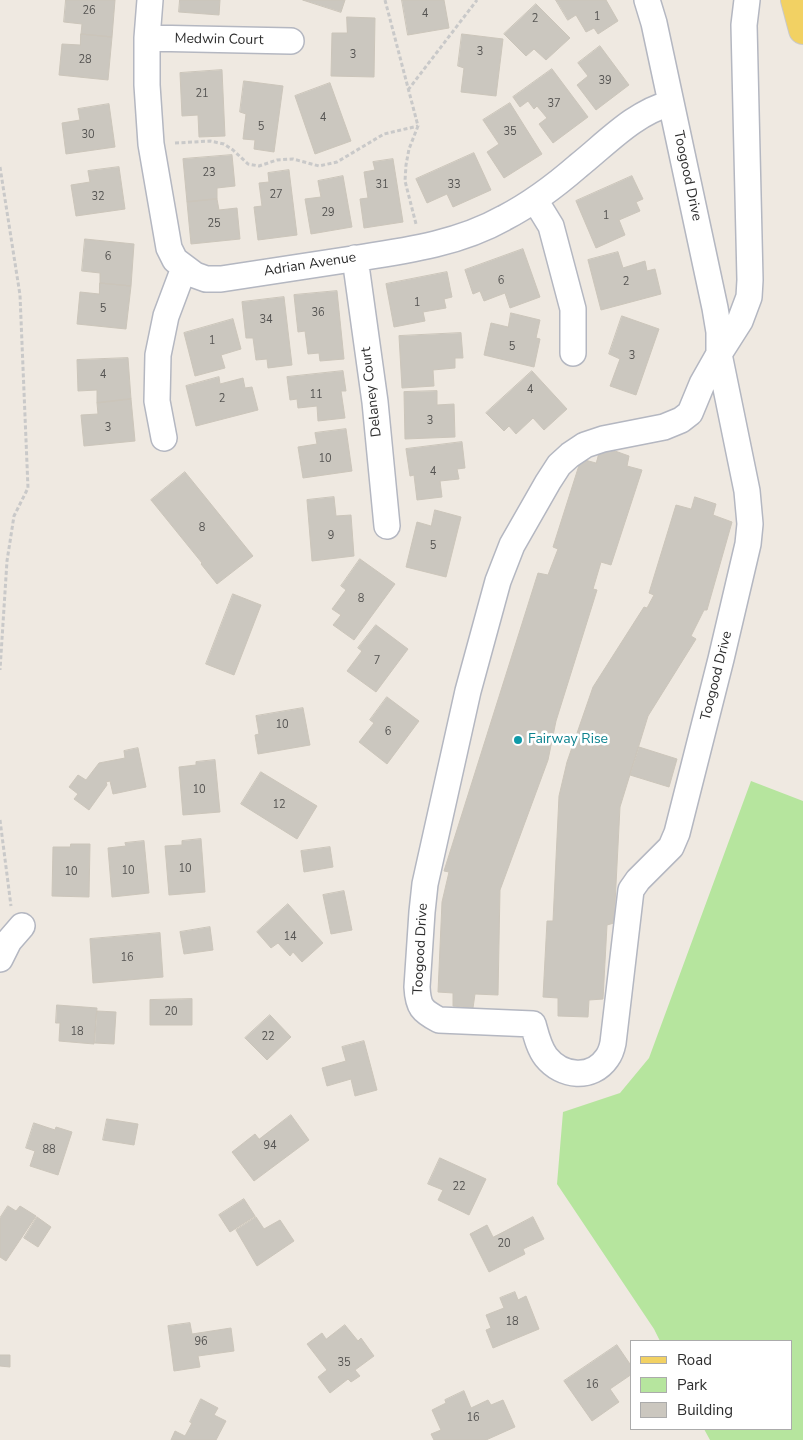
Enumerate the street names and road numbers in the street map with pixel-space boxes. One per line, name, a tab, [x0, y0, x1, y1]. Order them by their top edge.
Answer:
street label: Medwin Court	[174, 31, 264, 49]
street label: Toogood Drive	[669, 129, 705, 223]
street label: Adrian Avenue	[263, 249, 357, 281]
street label: Delaney Court	[358, 346, 386, 438]
street label: Toogood Drive	[698, 629, 736, 723]
street label: Toogood Drive	[410, 903, 432, 995]

